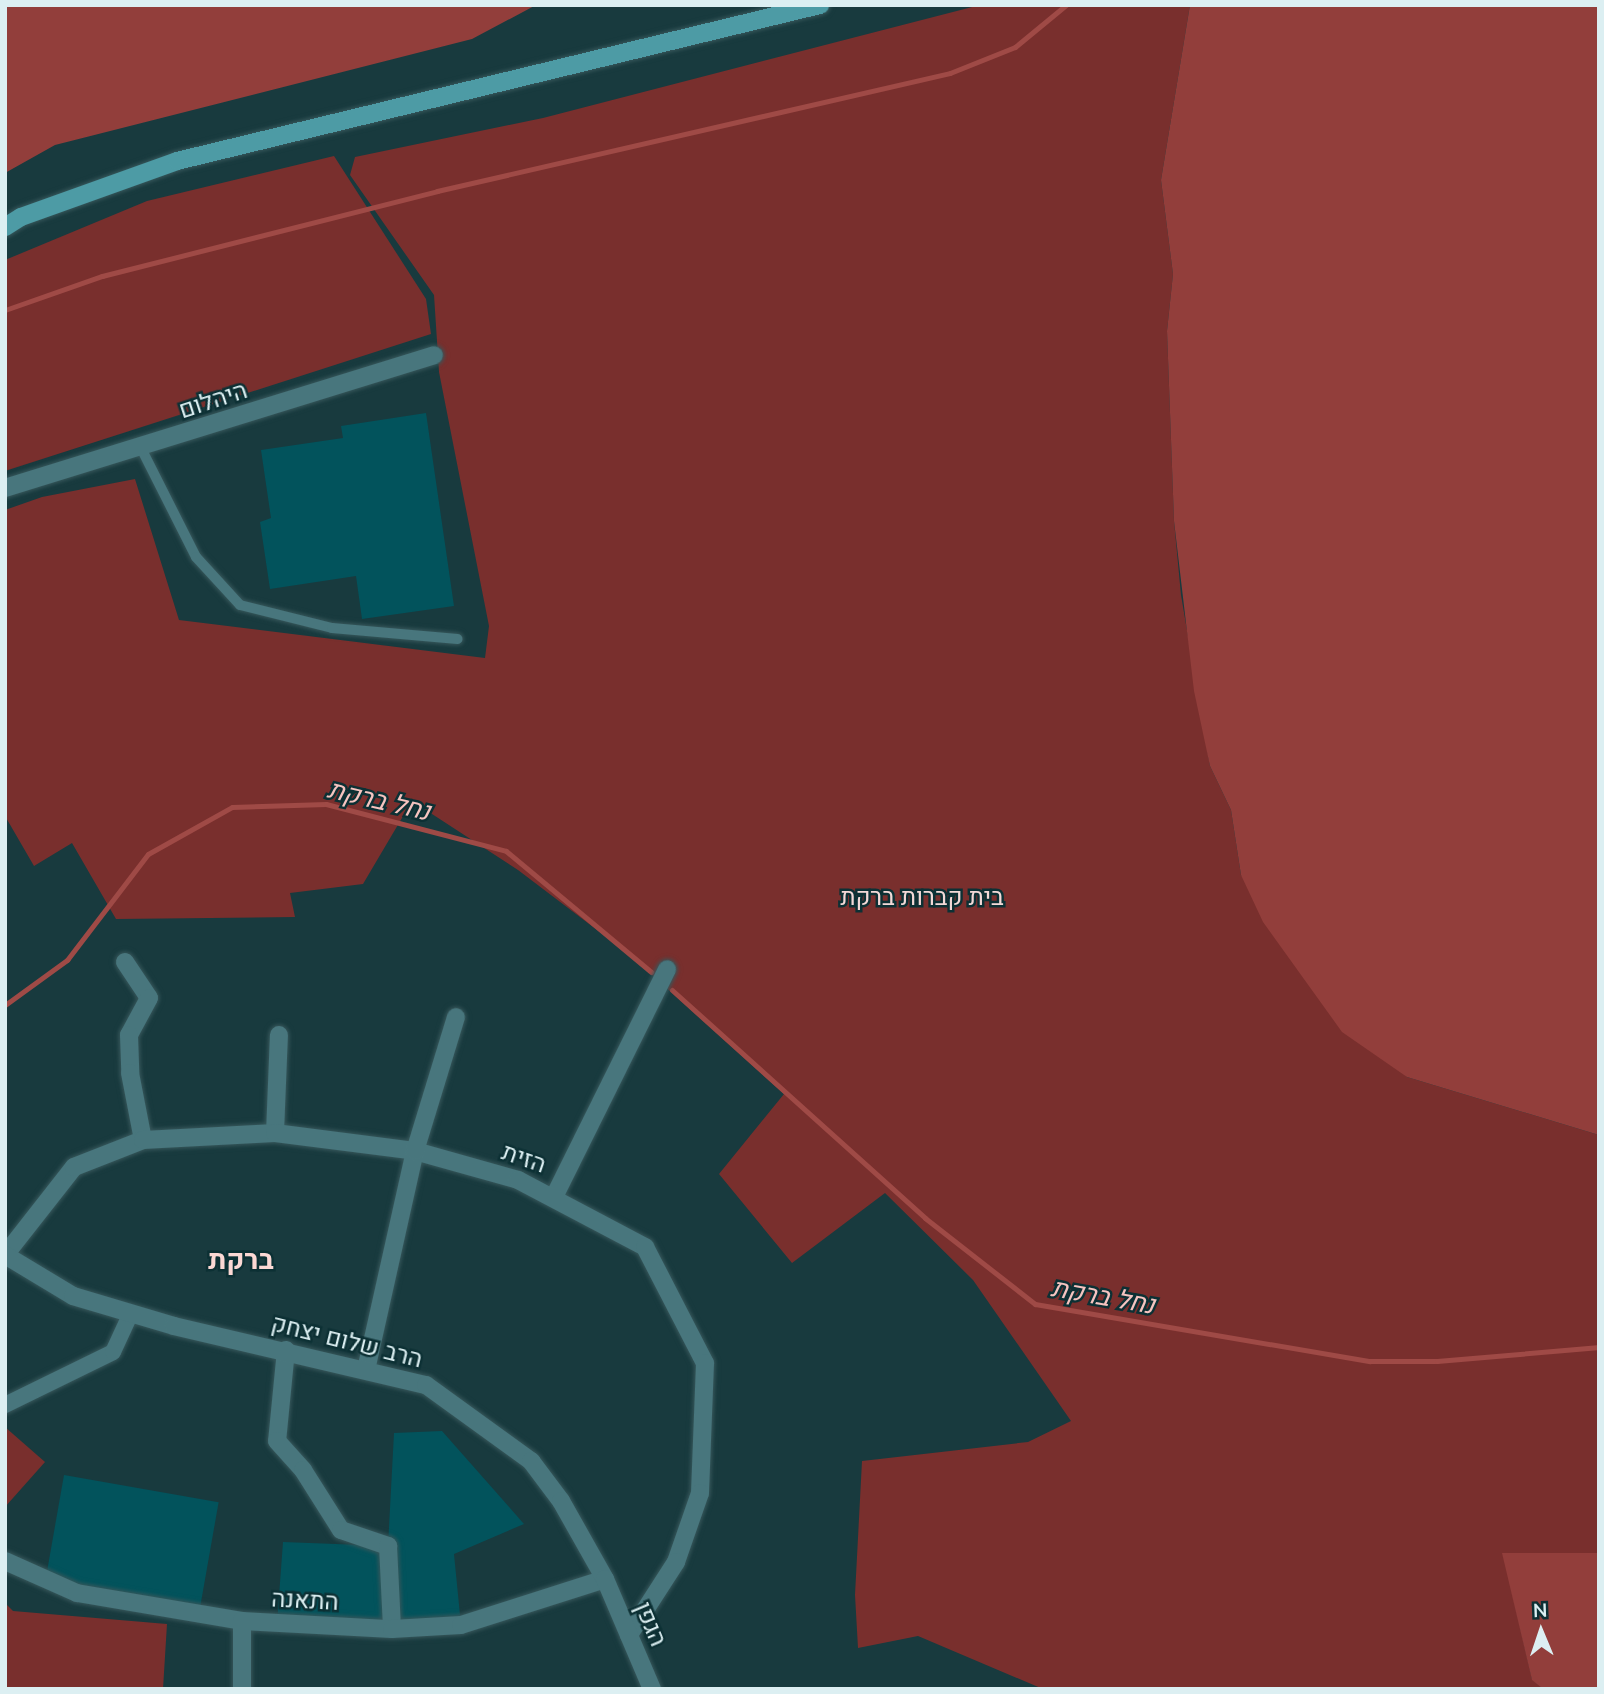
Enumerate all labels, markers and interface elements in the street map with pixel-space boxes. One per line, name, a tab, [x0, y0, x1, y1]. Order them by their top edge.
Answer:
street label: היהלום	[175, 375, 251, 425]
water label: נחל ברקת	[325, 773, 433, 827]
park label: בית קברות ברקת	[840, 883, 1004, 911]
street label: הזית	[498, 1137, 550, 1179]
district label: ברקת	[208, 1242, 274, 1276]
water label: נחל ברקת	[1049, 1272, 1157, 1320]
street label: הרב שלום יצחק	[269, 1308, 425, 1374]
street label: התאנה	[271, 1584, 339, 1616]
north arrow	[1506, 1596, 1576, 1666]
street label: הגפן	[629, 1598, 673, 1650]
text: N	[1533, 1598, 1548, 1622]

